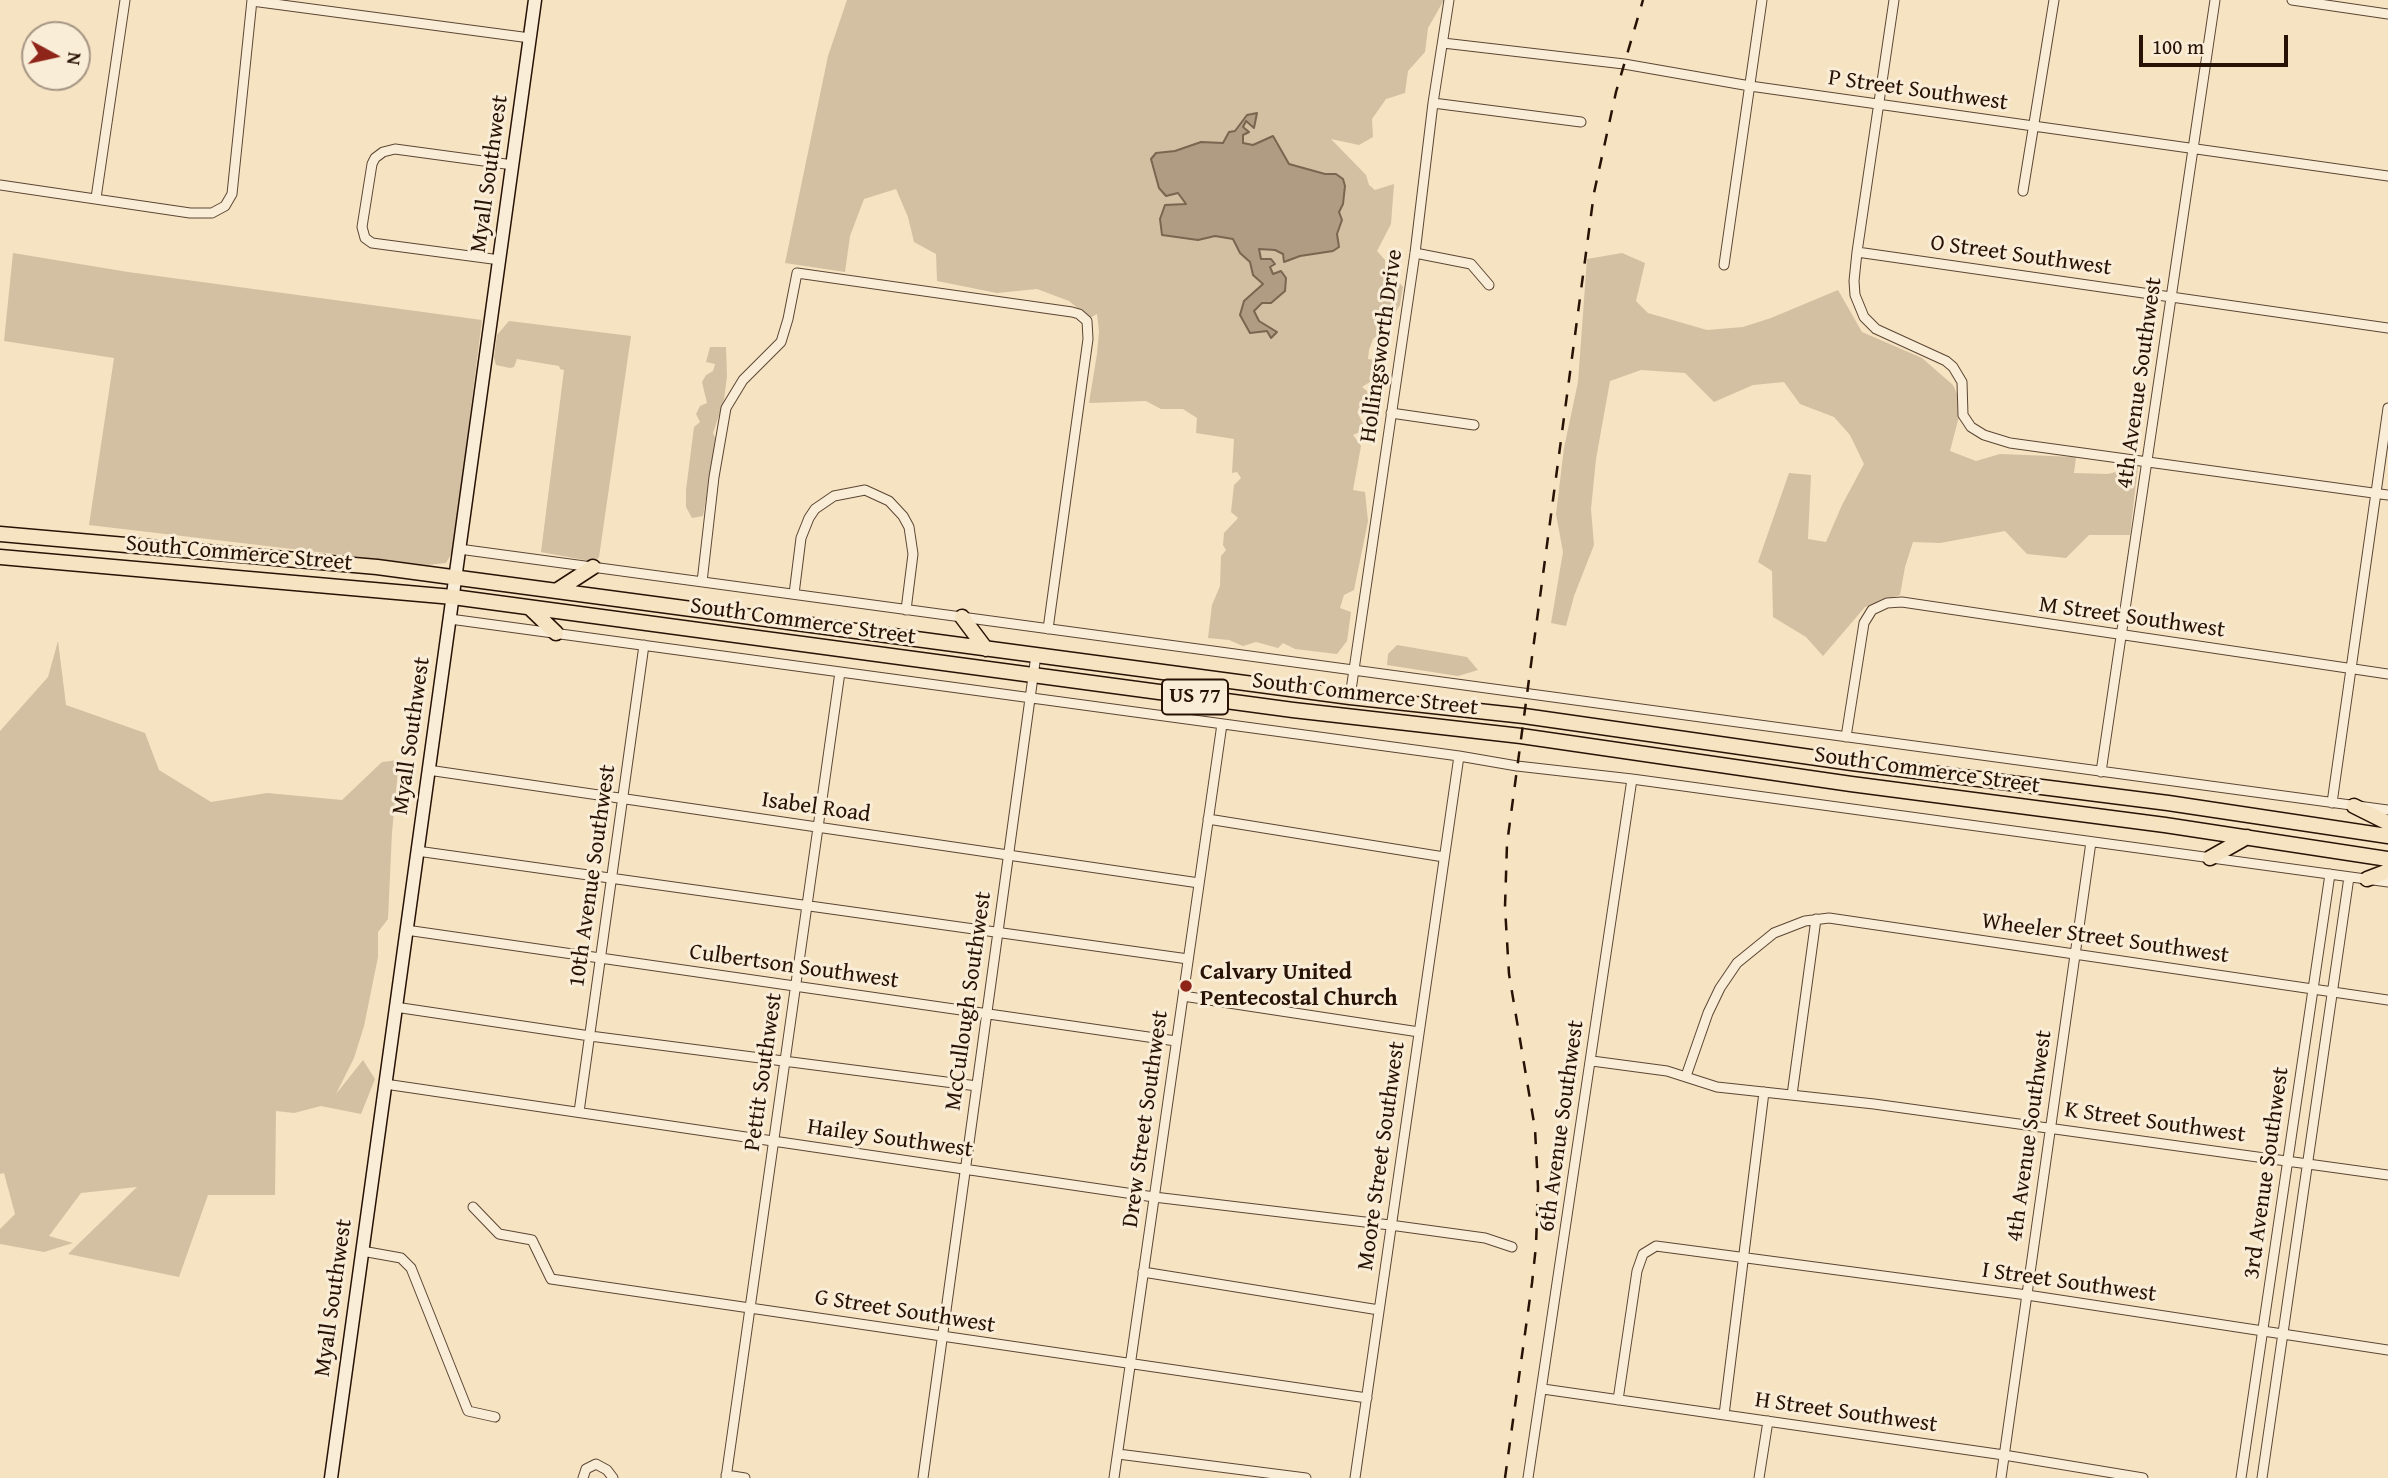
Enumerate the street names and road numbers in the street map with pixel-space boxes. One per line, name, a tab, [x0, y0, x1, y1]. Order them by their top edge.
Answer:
street label: P Street Southwest	[1826, 65, 2010, 117]
street label: Myall Southwest	[465, 93, 515, 255]
street label: O Street Southwest	[1929, 230, 2113, 282]
street label: Hollingsworth Drive	[1355, 248, 1409, 444]
street label: 4th Avenue Southwest	[2111, 275, 2169, 491]
street label: South Commerce Street	[124, 530, 354, 578]
street label: M Street Southwest	[2037, 591, 2227, 645]
street label: South Commerce Street	[688, 593, 918, 651]
street label: Myall Southwest	[387, 655, 437, 817]
street label: South Commerce Street	[1250, 667, 1480, 723]
road number: US 77	[1162, 680, 1228, 714]
street label: South Commerce Street	[1812, 742, 2042, 800]
street label: 10th Avenue Southwest	[564, 763, 622, 989]
street label: Isabel Road	[760, 787, 872, 829]
street label: McCullough Southwest	[940, 890, 998, 1112]
street label: Wheeler Street Southwest	[1980, 908, 2230, 970]
street label: Culbertson Southwest	[688, 939, 900, 995]
street label: Pettit Southwest	[739, 991, 789, 1153]
street label: Drew Street Southwest	[1117, 1009, 1175, 1229]
street label: 6th Avenue Southwest	[1533, 1018, 1591, 1234]
street label: 4th Avenue Southwest	[2001, 1028, 2059, 1244]
street label: Moore Street Southwest	[1352, 1040, 1412, 1272]
street label: 3rd Avenue Southwest	[2238, 1065, 2296, 1281]
street label: K Street Southwest	[2063, 1097, 2247, 1149]
street label: Hailey Southwest	[806, 1114, 974, 1164]
street label: Myall Southwest	[309, 1217, 359, 1379]
street label: I Street Southwest	[1980, 1257, 2158, 1309]
street label: G Street Southwest	[813, 1284, 997, 1340]
street label: H Street Southwest	[1753, 1387, 1939, 1439]

